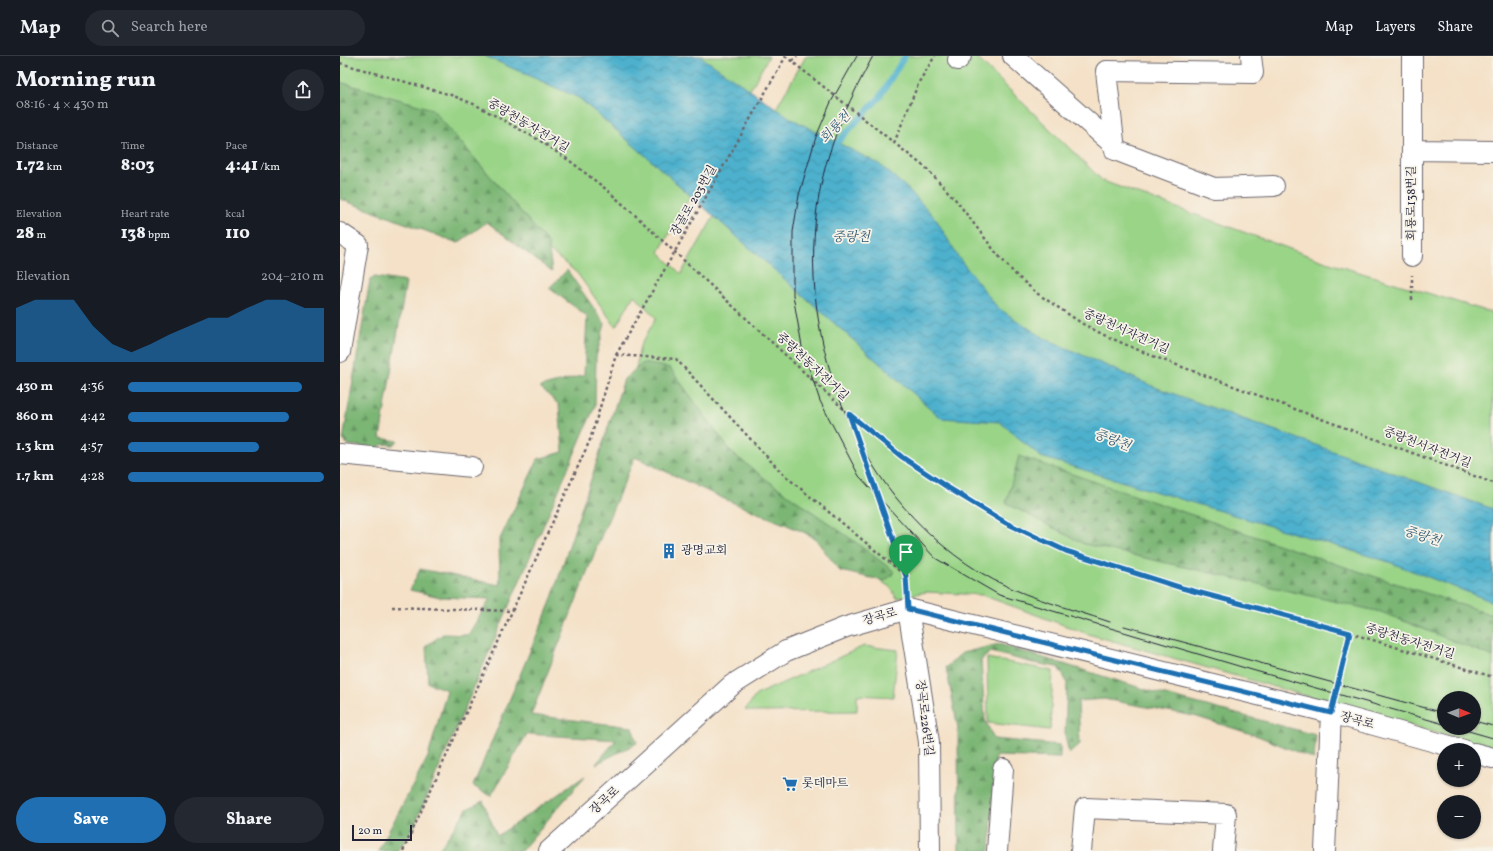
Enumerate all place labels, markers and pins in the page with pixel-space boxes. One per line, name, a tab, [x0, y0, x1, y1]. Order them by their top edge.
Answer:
pin	[889, 535, 923, 576]
building icon: 광명교회	[660, 542, 678, 560]
place label: 광명교회	[681, 543, 727, 559]
supermarket icon: 롯데마트	[781, 775, 799, 793]
place label: 롯데마트	[802, 776, 849, 792]

